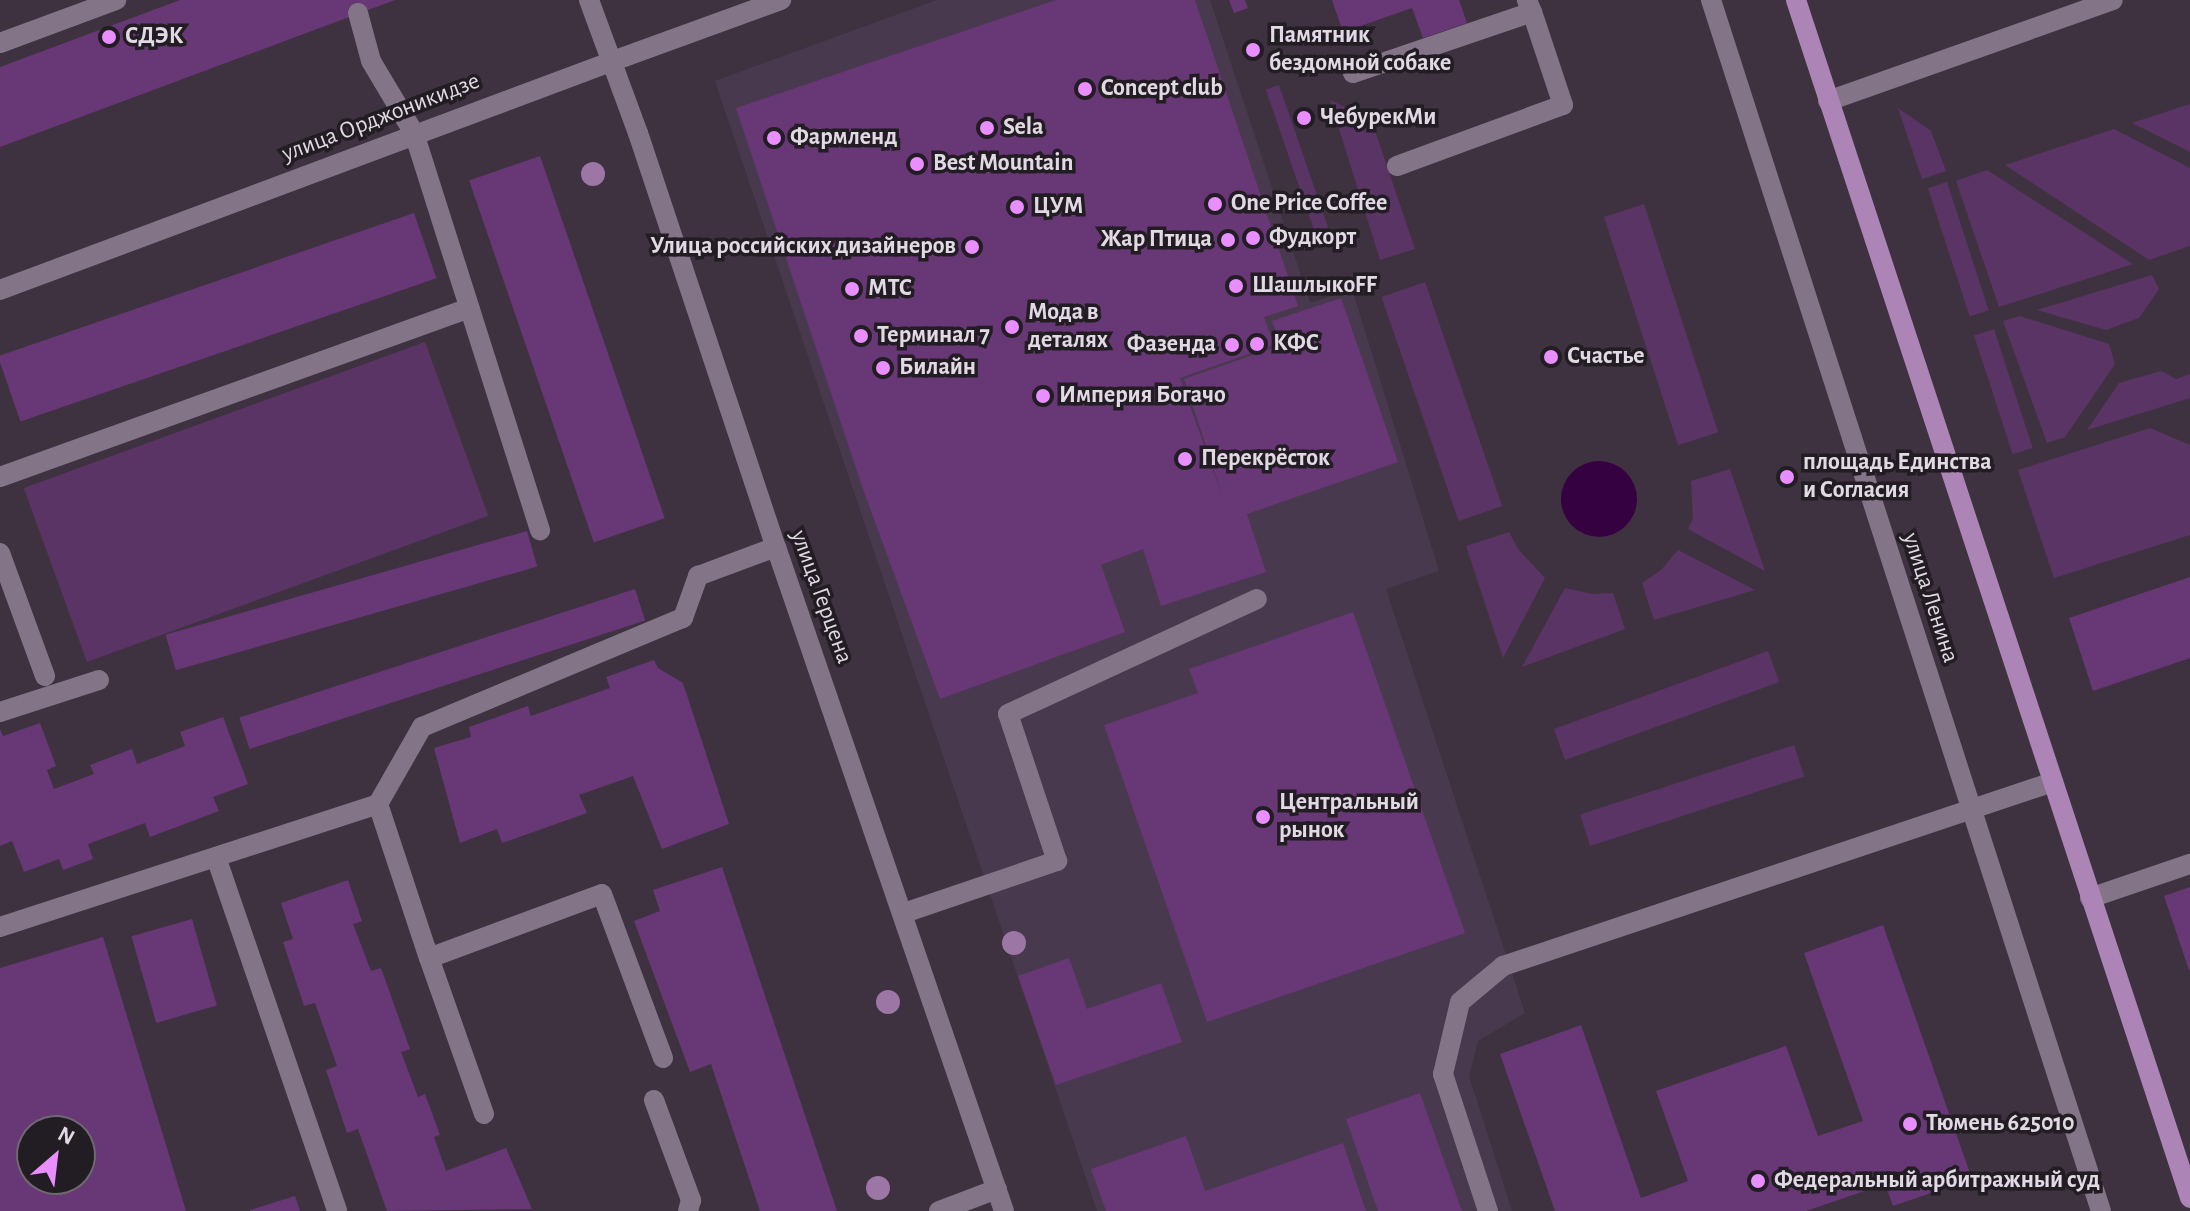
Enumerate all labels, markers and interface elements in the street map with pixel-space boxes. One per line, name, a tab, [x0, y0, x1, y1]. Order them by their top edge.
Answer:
place label: Памятник бездомной собаке	[1269, 22, 1451, 78]
place label: СДЭК	[125, 23, 183, 51]
marker: СДЭК	[100, 28, 118, 46]
marker: Памятник бездомной собаке	[1244, 41, 1262, 59]
street label: улица Орджоникидзе	[278, 67, 484, 169]
place label: Concept club	[1101, 75, 1223, 103]
marker: Concept club	[1076, 80, 1094, 98]
place label: ЧебурекМи	[1320, 104, 1437, 132]
marker: ЧебурекМи	[1295, 109, 1313, 127]
place label: Sela	[1003, 114, 1044, 142]
marker: Sela	[978, 119, 996, 137]
place label: Фармленд	[790, 124, 898, 152]
marker: Фармленд	[765, 129, 783, 147]
place label: Best Mountain	[933, 150, 1073, 178]
marker: Best Mountain	[908, 155, 926, 173]
place label: One Price Coffee	[1231, 190, 1387, 218]
place label: ЦУМ	[1033, 193, 1083, 221]
marker: One Price Coffee	[1206, 195, 1224, 213]
marker: ЦУМ	[1008, 198, 1026, 216]
place label: Фудкорт	[1269, 224, 1356, 252]
place label: Жар Птица	[1100, 226, 1212, 254]
marker: Фудкорт	[1244, 229, 1262, 247]
marker: Жар Птица	[1219, 231, 1237, 249]
place label: Улица российских дизайнеров	[650, 233, 956, 261]
marker: Улица российских дизайнеров	[963, 238, 981, 256]
place label: ШашлыкoFF	[1252, 272, 1377, 300]
place label: МТС	[868, 275, 912, 303]
marker: ШашлыкoFF	[1227, 277, 1245, 295]
marker: МТС	[843, 280, 861, 298]
place label: Мода в деталях	[1028, 299, 1108, 355]
marker: Мода в деталях	[1003, 318, 1021, 336]
place label: Терминал 7	[877, 322, 990, 350]
marker: Терминал 7	[852, 327, 870, 345]
place label: КФС	[1273, 330, 1319, 358]
place label: Фазенда	[1127, 331, 1216, 359]
marker: КФС	[1248, 335, 1266, 353]
marker: Фазенда	[1223, 336, 1241, 354]
place label: Счастье	[1567, 343, 1645, 371]
marker: Счастье	[1542, 348, 1560, 366]
place label: Билайн	[899, 354, 976, 382]
marker: Билайн	[874, 359, 892, 377]
place label: Империя Богачо	[1059, 382, 1226, 410]
marker: Империя Богачо	[1034, 387, 1052, 405]
place label: Перекрёсток	[1201, 445, 1330, 473]
place label: площадь Единства и Согласия	[1803, 449, 1992, 505]
marker: Перекрёсток	[1176, 450, 1194, 468]
marker: площадь Единства и Согласия	[1778, 468, 1796, 486]
street label: улица Герцена	[784, 526, 858, 668]
street label: улица Ленина	[1895, 529, 1965, 667]
place label: Центральный рынок	[1279, 789, 1419, 845]
marker: Центральный рынок	[1254, 808, 1272, 826]
place label: Тюмень 625010	[1926, 1110, 2075, 1138]
north arrow	[16, 1115, 96, 1195]
marker: Тюмень 625010	[1901, 1115, 1919, 1133]
text: N	[54, 1122, 78, 1149]
place label: Федеральный арбитражный суд	[1774, 1167, 2100, 1195]
marker: Федеральный арбитражный суд	[1749, 1172, 1767, 1190]

